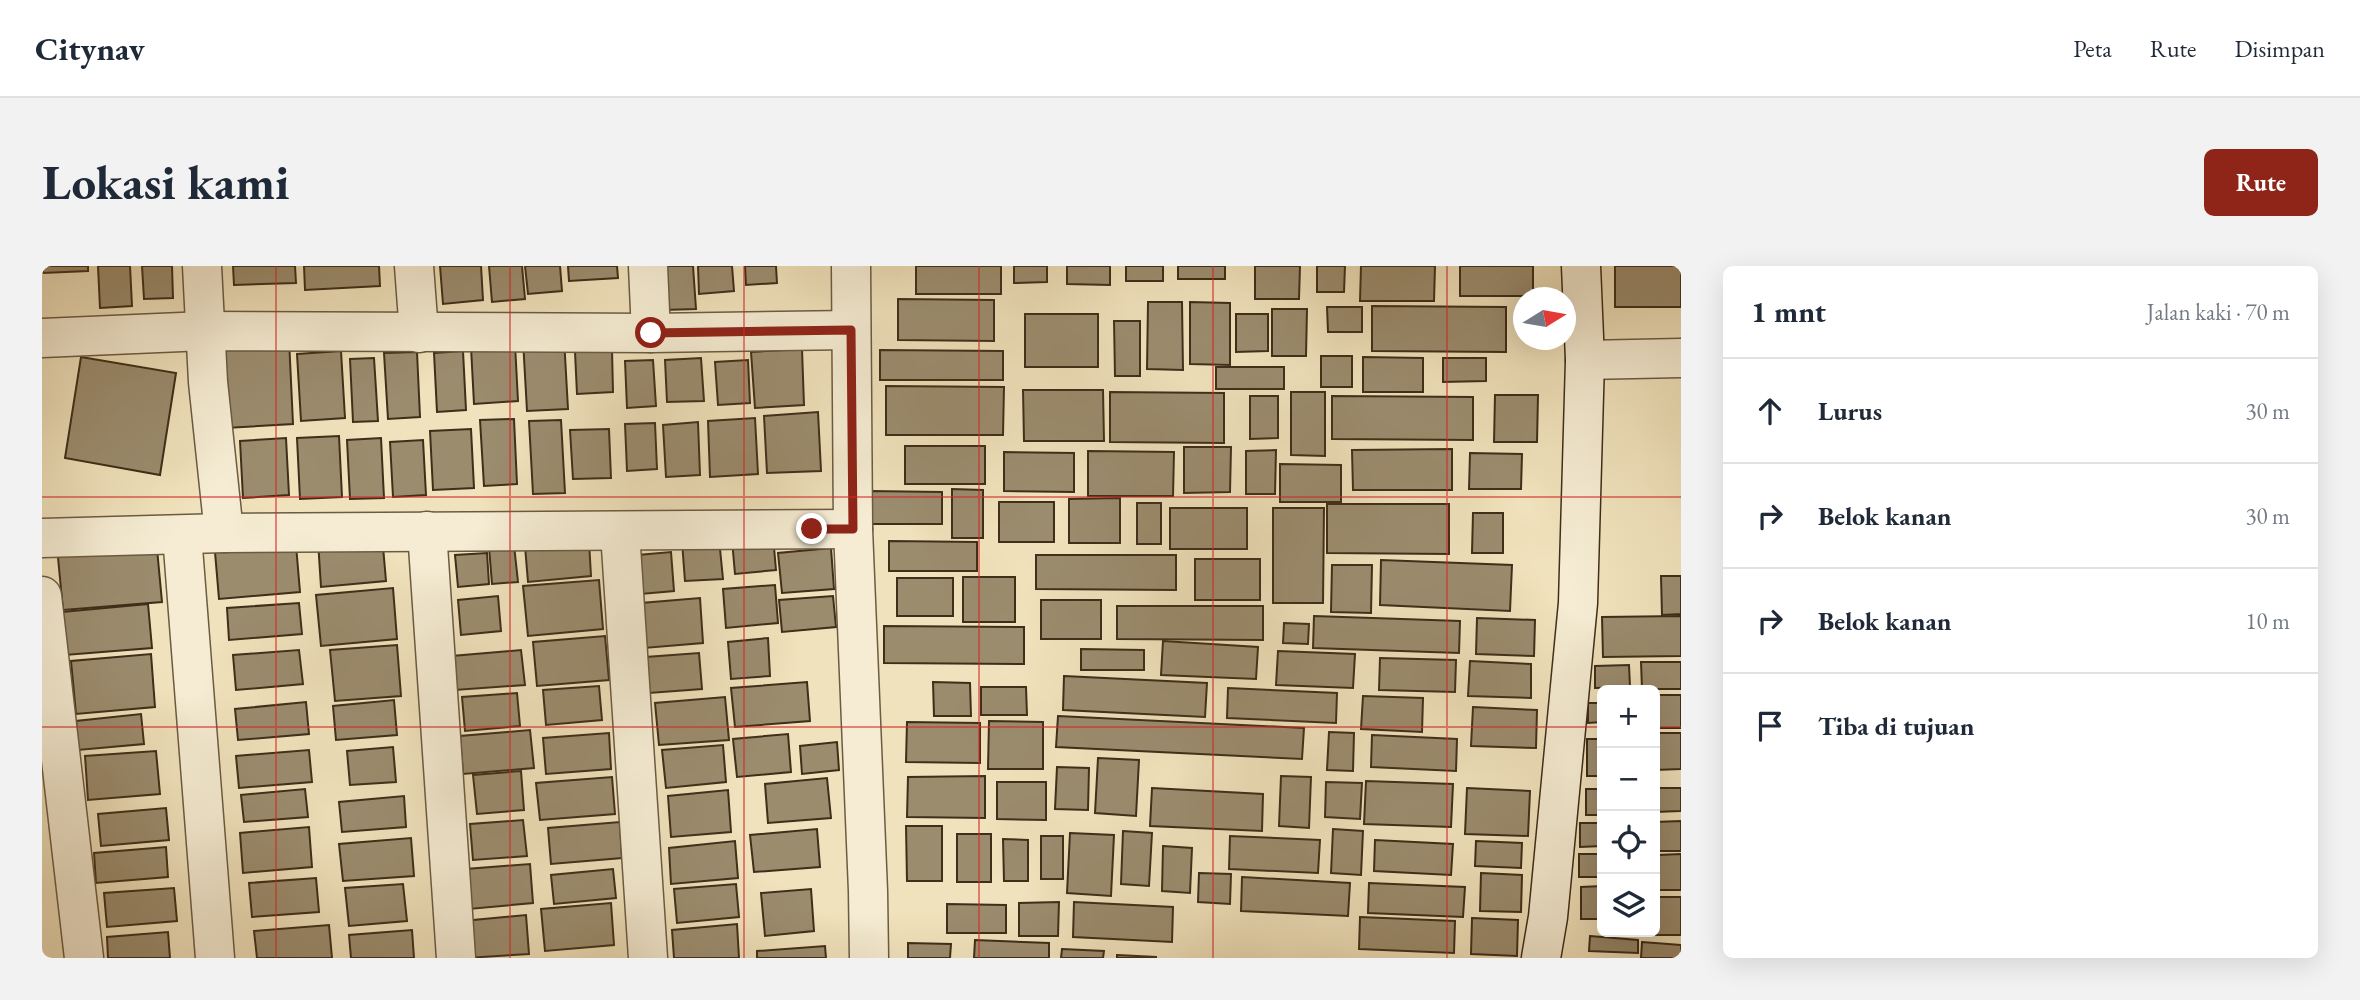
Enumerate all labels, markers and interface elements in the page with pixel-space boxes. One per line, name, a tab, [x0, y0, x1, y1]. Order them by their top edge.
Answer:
text: Citynav	[35, 27, 145, 70]
text: Peta	[2073, 33, 2112, 64]
text: Rute	[2150, 33, 2196, 64]
text: Disimpan	[2234, 33, 2325, 64]
button: Rute	[2204, 149, 2318, 216]
text: Lokasi kami	[42, 150, 290, 214]
north arrow	[1513, 287, 1576, 350]
text: 1 mnt	[1751, 292, 1826, 331]
text: Jalan kaki · 70 m	[2147, 297, 2290, 327]
route start	[635, 317, 666, 348]
icon: ahead	[1751, 392, 1789, 430]
text: Lurus	[1818, 394, 1882, 428]
text: 30 m	[2245, 396, 2290, 426]
icon: right	[1751, 497, 1789, 535]
text: Belok kanan	[1818, 499, 1952, 533]
text: 30 m	[2245, 501, 2290, 531]
route end	[796, 513, 827, 544]
icon: right	[1751, 602, 1789, 640]
text: Belok kanan	[1818, 604, 1952, 638]
text: 10 m	[2245, 606, 2290, 636]
map controls	[1597, 685, 1660, 937]
button: +	[1597, 685, 1660, 748]
icon: arrive	[1751, 707, 1789, 745]
text: Tiba di tujuan	[1818, 709, 1974, 743]
button: −	[1597, 748, 1660, 811]
button: locate	[1597, 811, 1660, 874]
button: layers	[1597, 874, 1660, 937]

